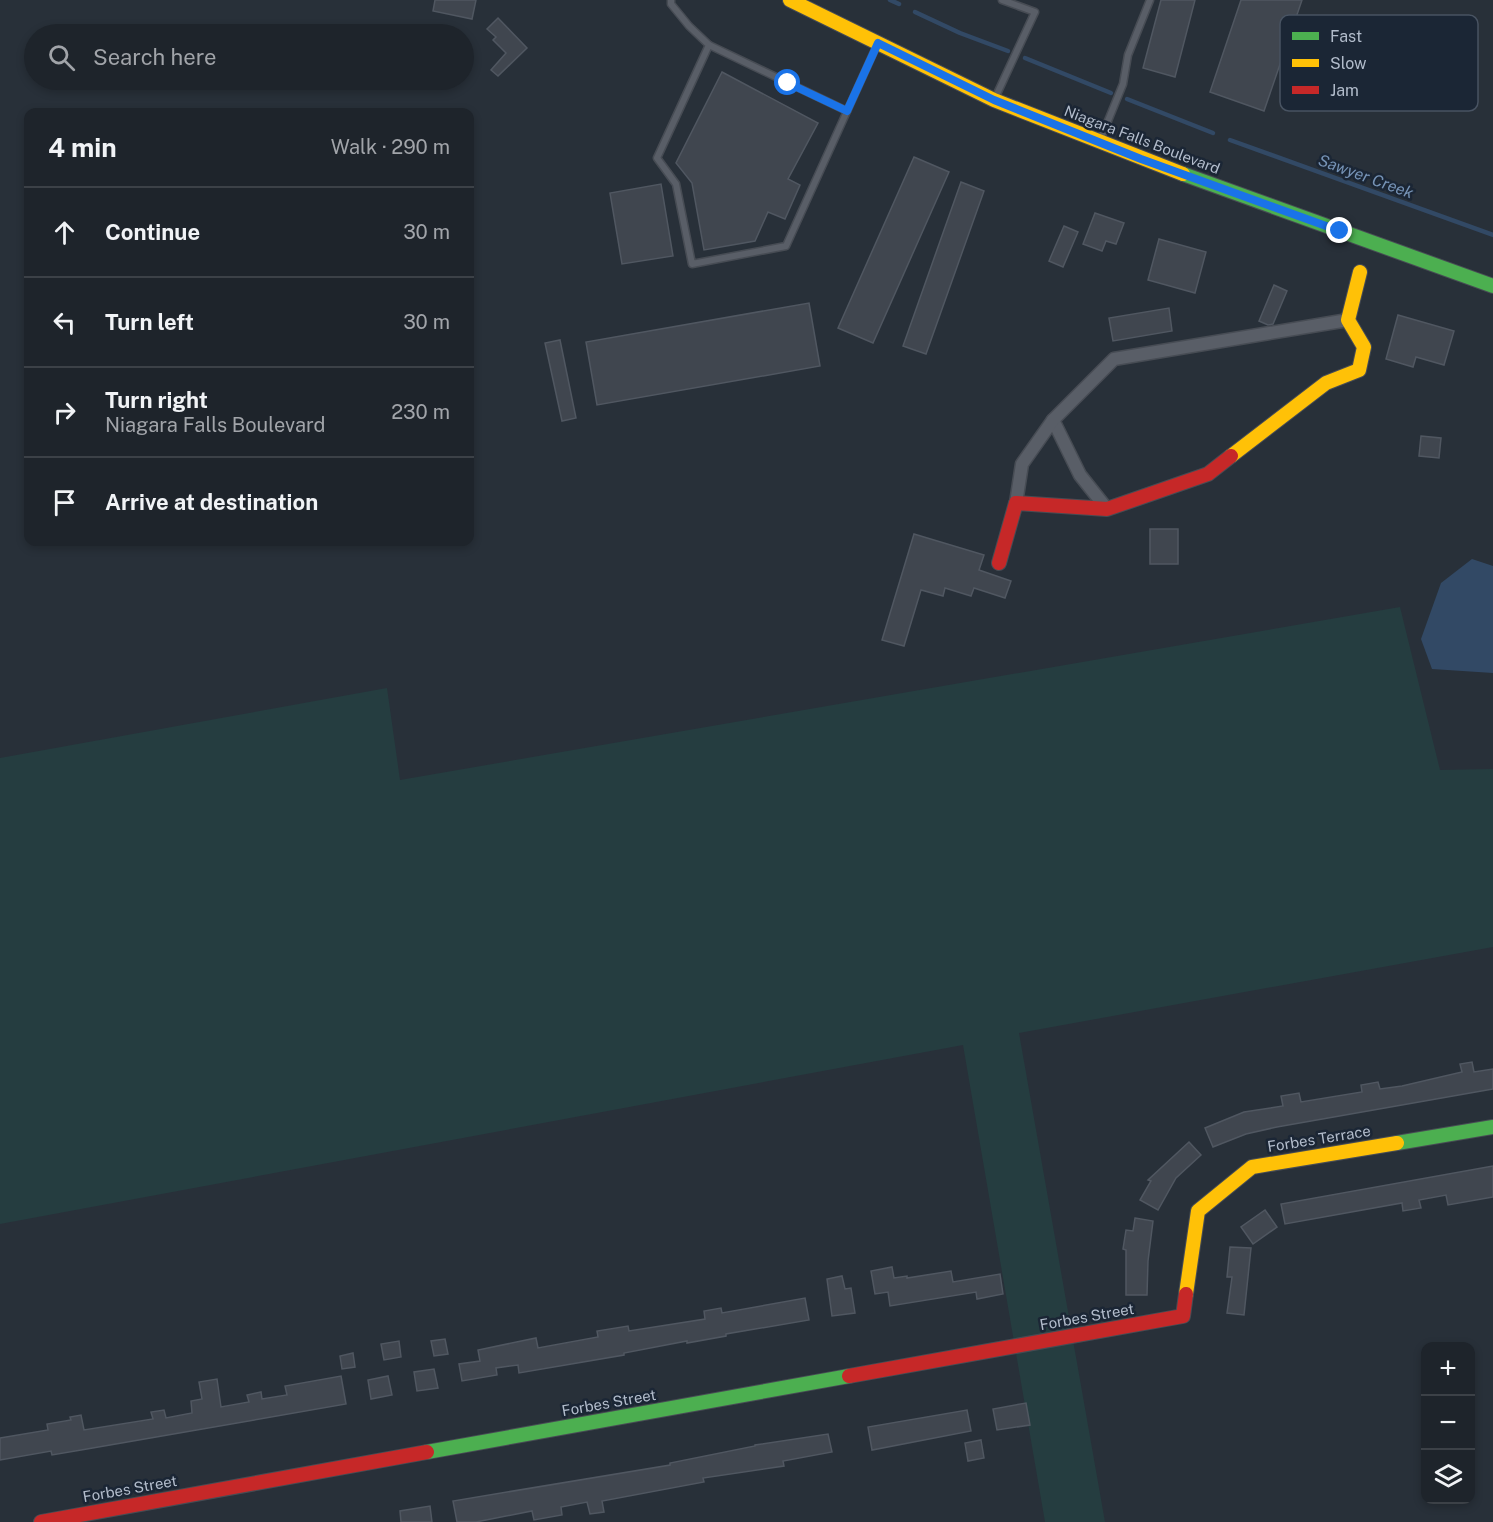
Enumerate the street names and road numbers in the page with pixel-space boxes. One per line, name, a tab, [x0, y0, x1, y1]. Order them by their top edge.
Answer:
street label: Niagara Falls Boulevard	[1062, 102, 1222, 177]
street label: Forbes Terrace	[1266, 1122, 1372, 1155]
street label: Forbes Street	[1038, 1300, 1136, 1333]
street label: Forbes Street	[560, 1386, 658, 1419]
street label: Forbes Street	[81, 1472, 179, 1505]

